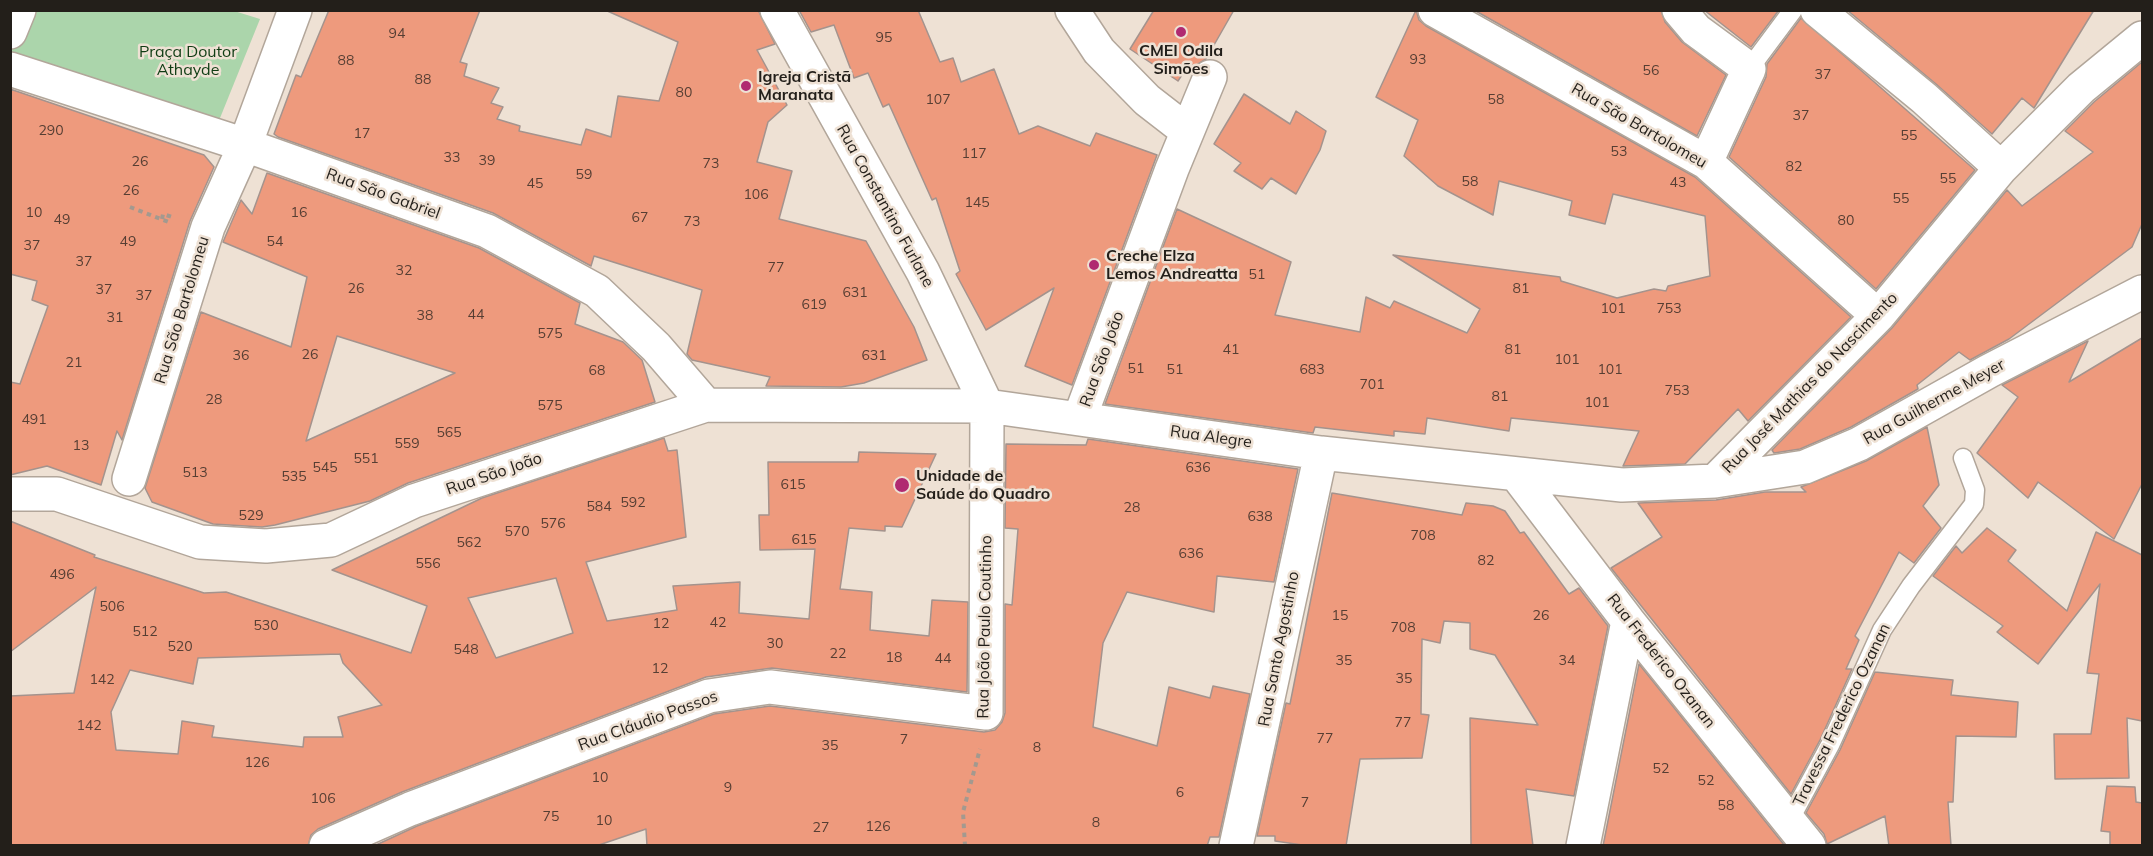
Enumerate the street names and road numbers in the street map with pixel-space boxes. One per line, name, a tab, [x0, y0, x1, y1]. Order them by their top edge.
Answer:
street label: Rua São Bartolomeu	[1568, 79, 1710, 173]
street label: Rua Constantino Furlane	[832, 121, 938, 291]
street label: Rua São Gabriel	[323, 164, 443, 224]
street label: Rua São Bartolomeu	[150, 234, 214, 386]
street label: Rua José Mathias do Nascimento	[1718, 289, 1902, 477]
street label: Rua São João	[1076, 309, 1128, 409]
street label: Rua Guilherme Meyer	[1860, 355, 2008, 449]
street label: Rua Alegre	[1169, 422, 1253, 452]
street label: Rua São João	[444, 449, 544, 499]
street label: Rua João Paulo Coutinho	[974, 535, 996, 719]
street label: Rua Santo Agostinho	[1255, 570, 1303, 728]
street label: Rua Frederico Ozanan	[1603, 590, 1719, 732]
street label: Travessa Frederico Ozanan	[1789, 620, 1895, 810]
street label: Rua Cláudio Passos	[576, 687, 720, 755]

